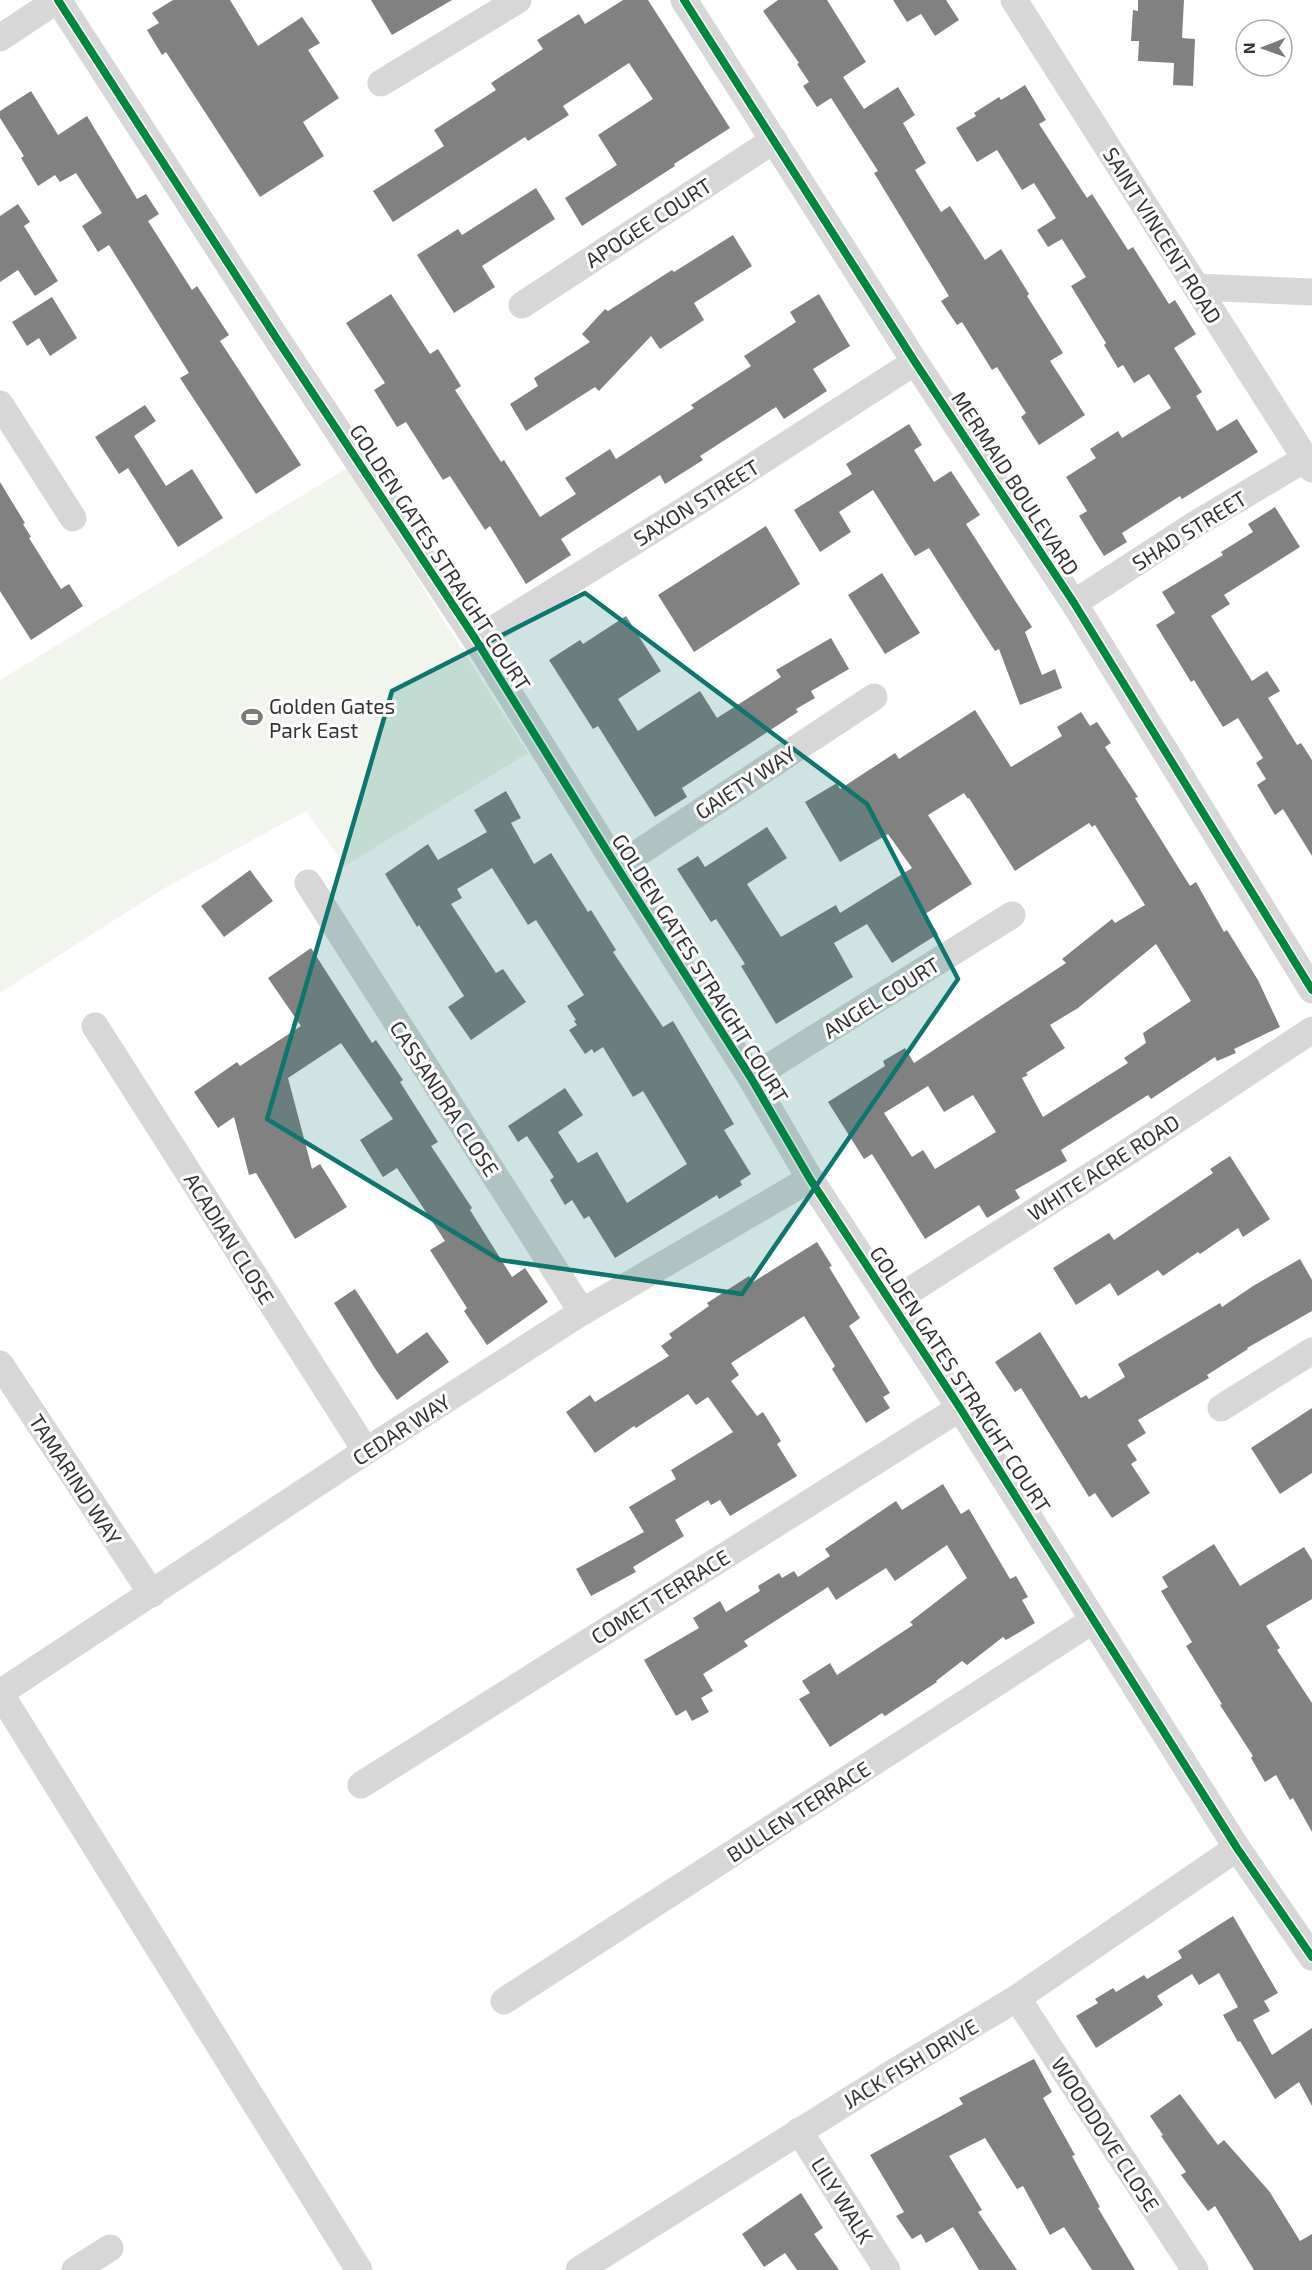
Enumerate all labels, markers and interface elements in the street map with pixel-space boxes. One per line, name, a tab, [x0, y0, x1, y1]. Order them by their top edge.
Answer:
north arrow	[1234, 18, 1294, 78]
text: N	[1239, 42, 1258, 54]
street label: SAINT VINCENT ROAD	[1099, 142, 1227, 328]
street label: APOGEE COURT	[580, 172, 716, 272]
street label: MERMAID BOULEVARD	[947, 386, 1085, 580]
street label: GOLDEN GATES STRAIGHT COURT	[345, 419, 537, 695]
street label: SAXON STREET	[629, 453, 763, 551]
street label: SHAD STREET	[1127, 485, 1251, 575]
place label: Golden Gates Park East	[269, 693, 395, 742]
sports icon: Golden Gates Park East	[240, 705, 264, 729]
street label: GAIETY WAY	[690, 740, 800, 824]
street label: GOLDEN GATES STRAIGHT COURT	[608, 829, 794, 1107]
street label: ANGEL COURT	[818, 951, 944, 1043]
street label: CASSANDRA CLOSE	[385, 1015, 505, 1181]
street label: WHITE ACRE ROAD	[1022, 1109, 1184, 1225]
street label: ACADIAN CLOSE	[180, 1168, 280, 1308]
street label: GOLDEN GATES STRAIGHT COURT	[865, 1241, 1057, 1517]
street label: CEDAR WAY	[347, 1388, 455, 1470]
street label: TAMARIND WAY	[25, 1409, 127, 1549]
street label: COMET TERRACE	[586, 1543, 734, 1649]
street label: BULLEN TERRACE	[722, 1755, 874, 1867]
street label: JACK FISH DRIVE	[838, 2013, 982, 2113]
street label: WOODDOVE CLOSE	[1047, 2052, 1165, 2216]
street label: LILY WALK	[807, 2152, 880, 2248]

